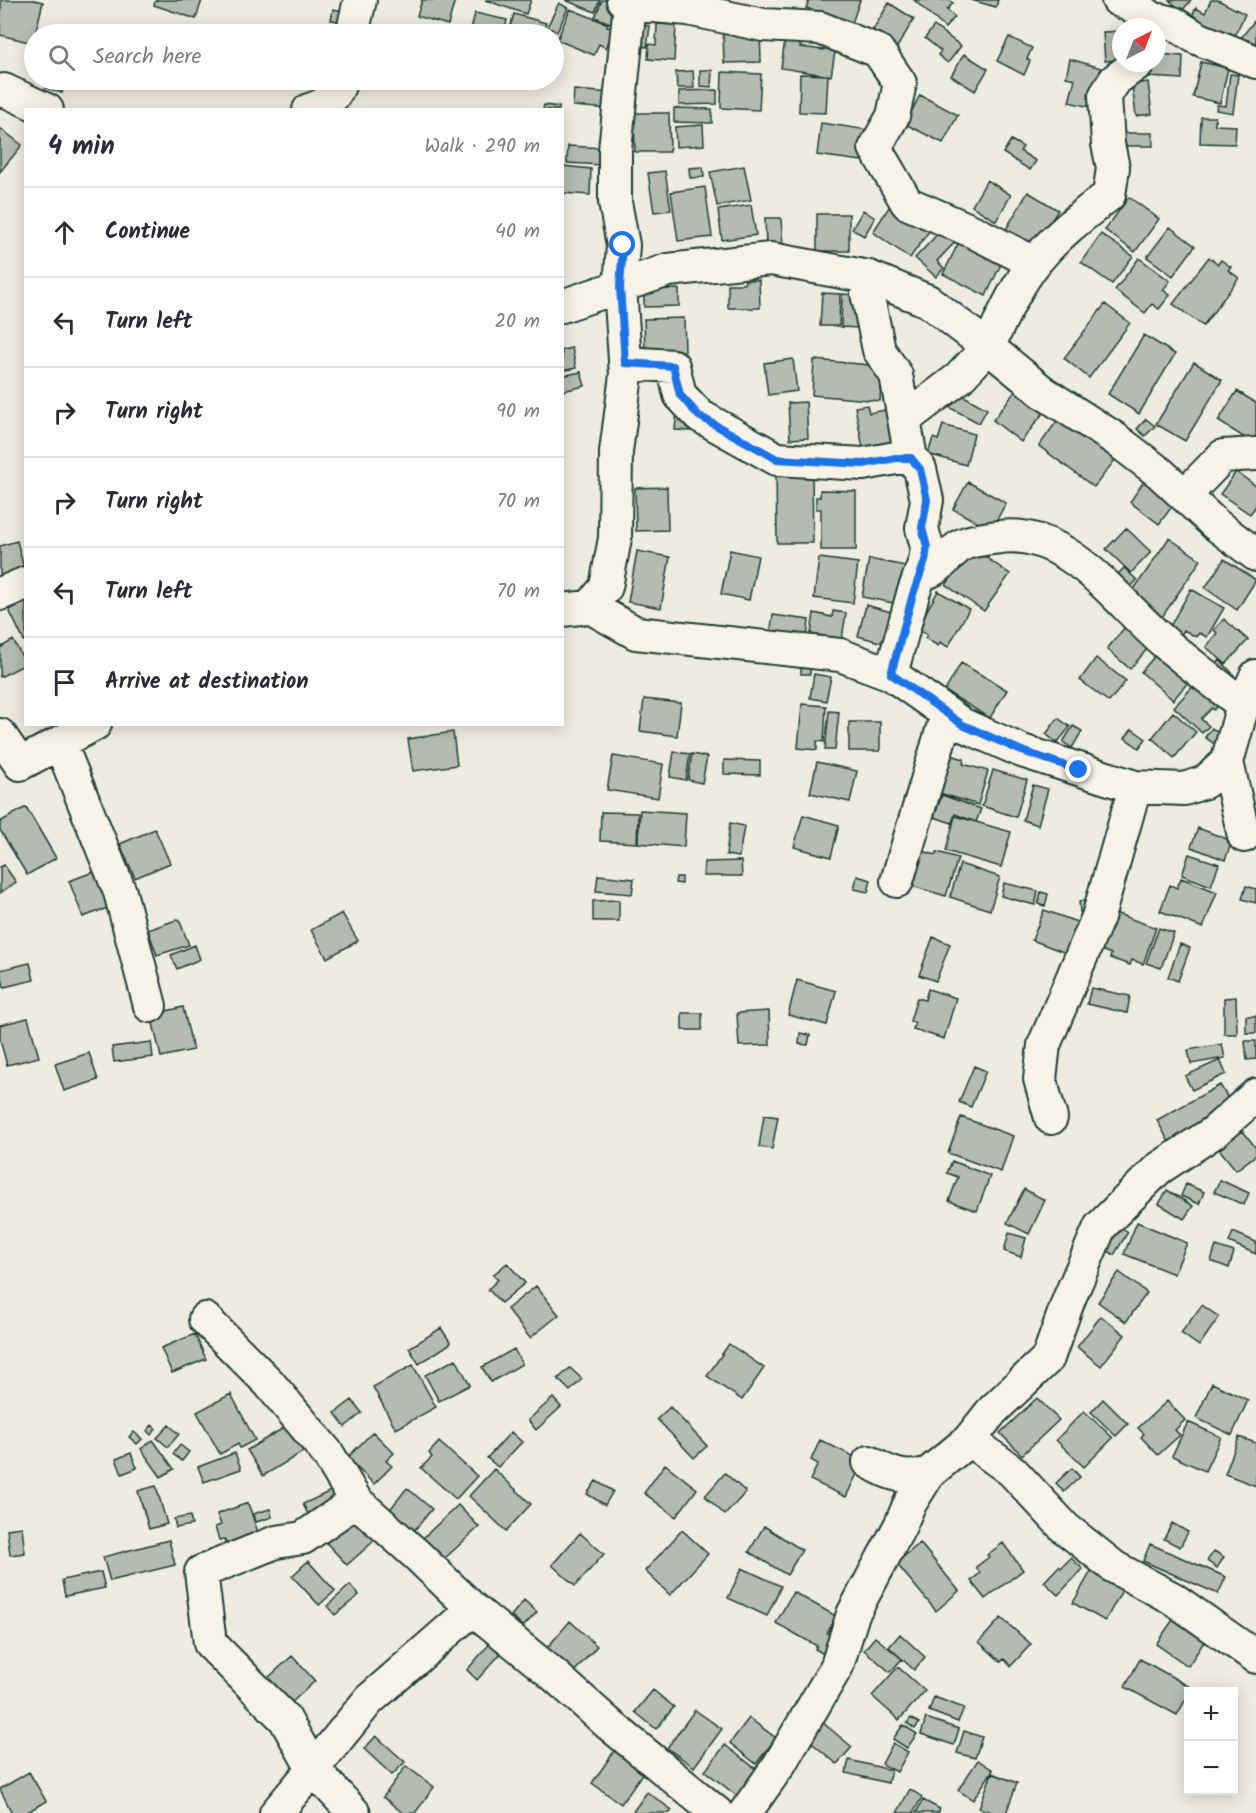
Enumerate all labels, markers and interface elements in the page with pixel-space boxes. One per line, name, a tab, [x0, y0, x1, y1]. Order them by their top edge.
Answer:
north arrow	[1112, 18, 1166, 72]
search box	[24, 24, 564, 90]
text: Search here	[93, 40, 201, 75]
icon: search	[45, 41, 78, 74]
text: 4 min	[48, 126, 115, 168]
text: Walk · 290 m	[425, 131, 540, 163]
text: Continue	[105, 215, 190, 250]
icon: ahead	[48, 216, 81, 249]
text: 40 m	[495, 216, 540, 248]
route start	[609, 231, 635, 257]
text: Turn left	[105, 305, 192, 340]
icon: left	[48, 306, 81, 339]
text: 20 m	[494, 306, 540, 338]
text: Turn right	[105, 395, 203, 430]
icon: right	[48, 396, 81, 429]
text: 90 m	[496, 396, 540, 428]
text: Turn right	[105, 485, 203, 520]
icon: right	[48, 486, 81, 519]
text: 70 m	[497, 486, 540, 518]
text: Turn left	[105, 575, 192, 610]
icon: left	[48, 576, 81, 609]
text: 70 m	[497, 576, 540, 608]
text: Arrive at destination	[105, 665, 308, 700]
icon: arrive	[48, 666, 81, 699]
route end	[1065, 756, 1091, 782]
map controls	[1184, 1687, 1238, 1795]
button: +	[1184, 1687, 1238, 1741]
button: −	[1184, 1741, 1238, 1795]

